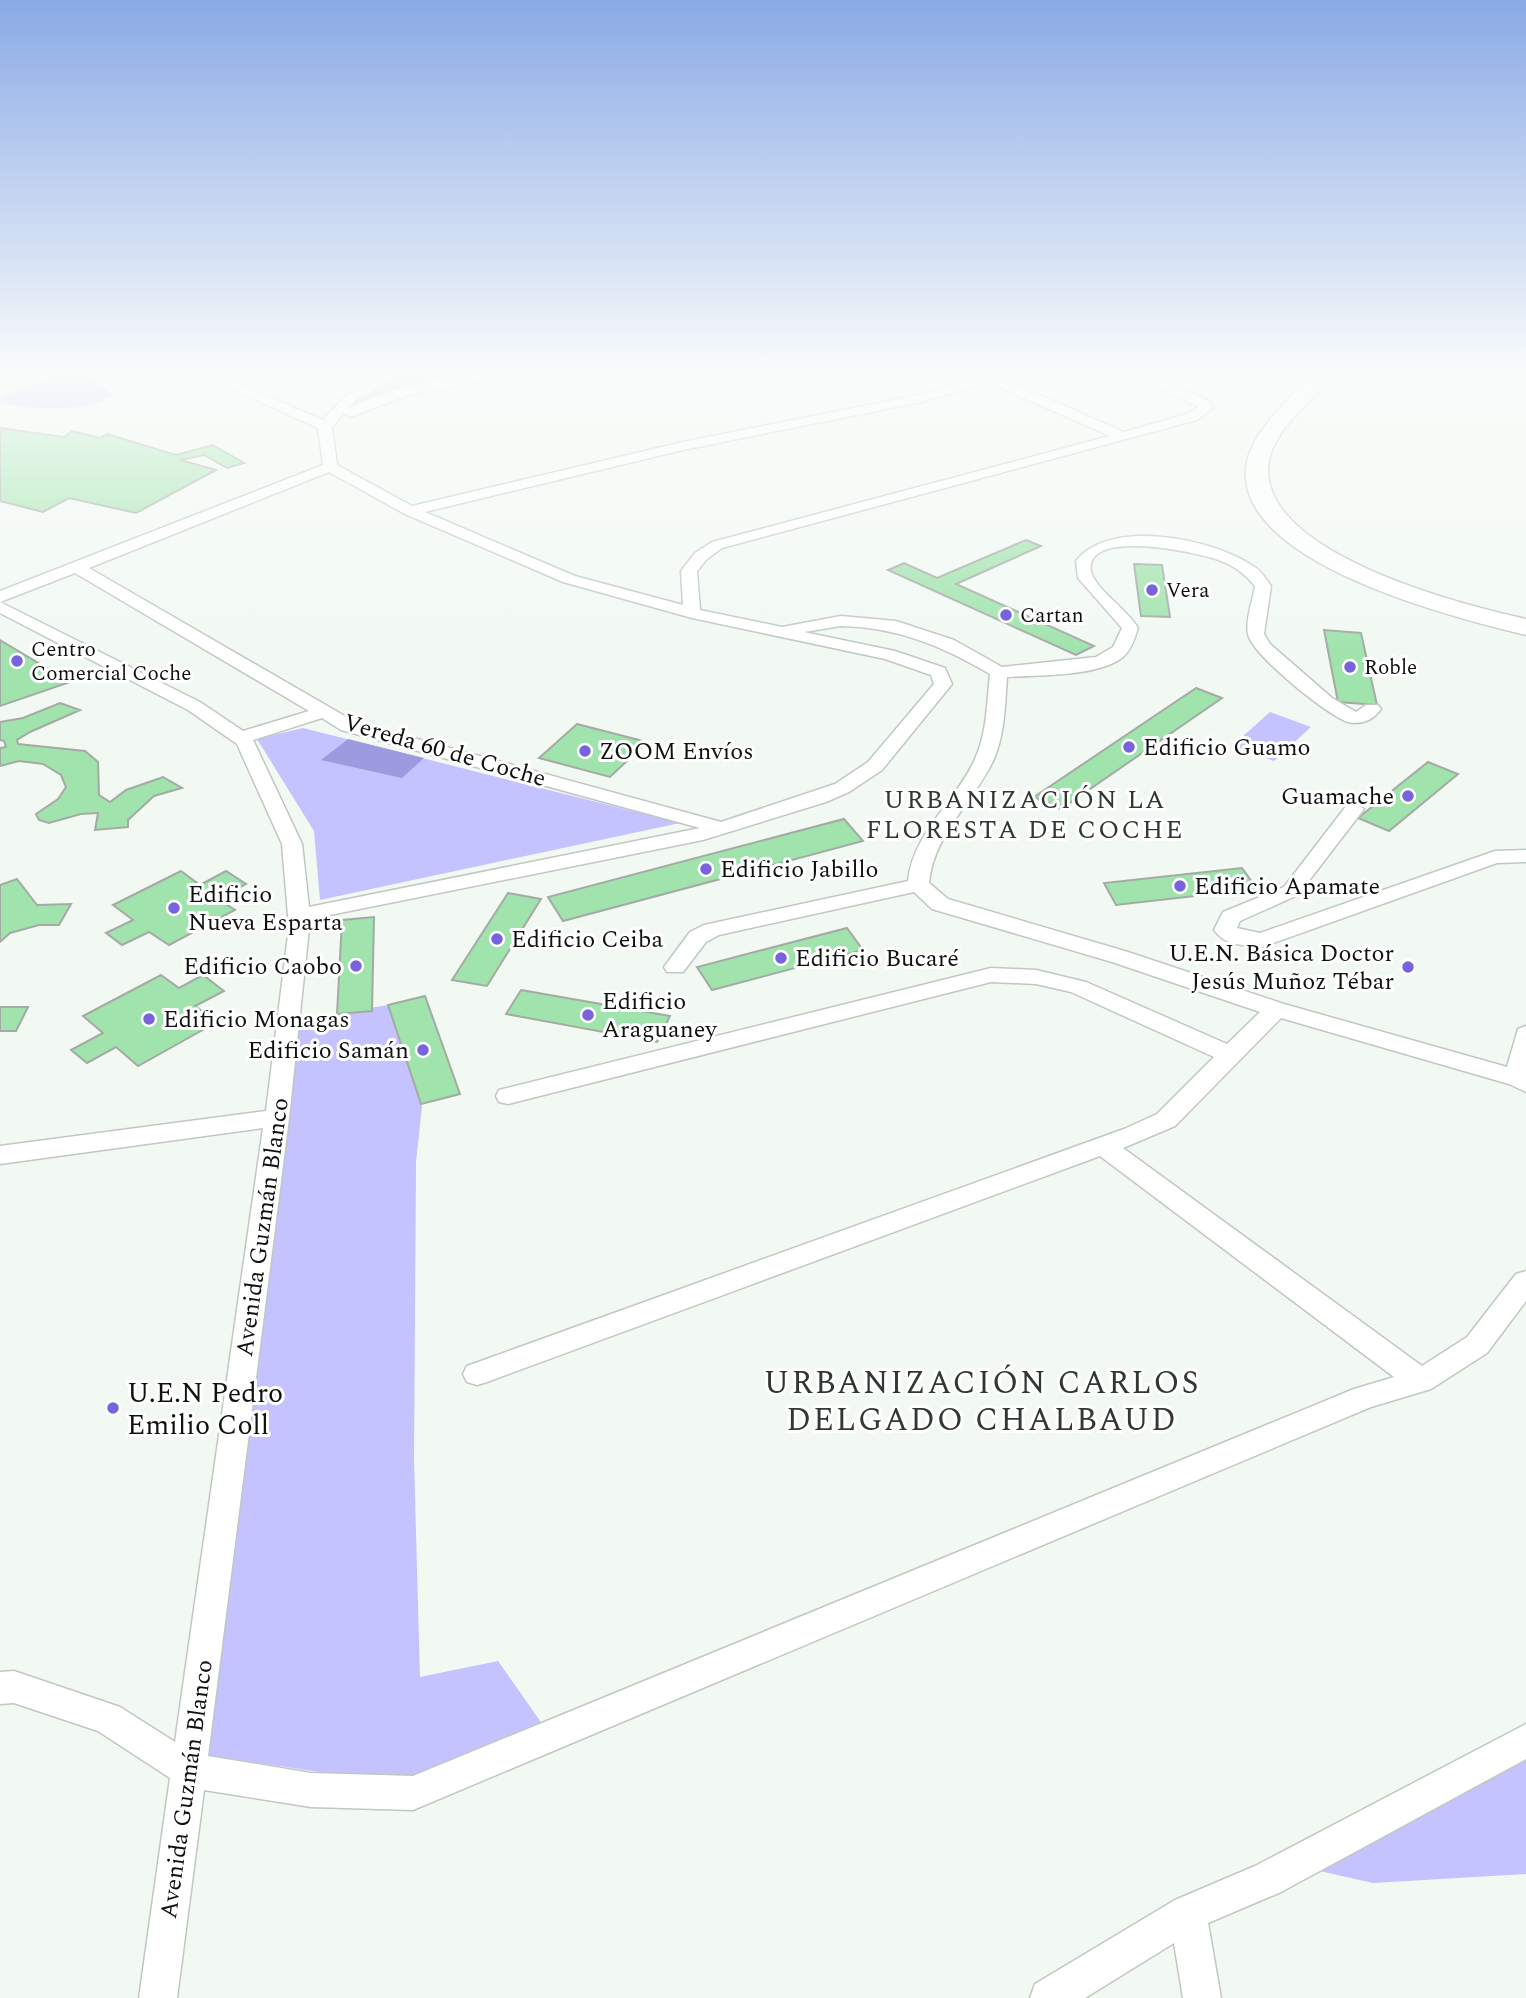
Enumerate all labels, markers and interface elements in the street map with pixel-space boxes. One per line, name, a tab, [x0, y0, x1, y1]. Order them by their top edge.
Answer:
place label: Vera	[1166, 575, 1210, 607]
marker: Vera	[1144, 582, 1160, 598]
place label: Cartan	[1020, 600, 1084, 632]
marker: Cartan	[998, 607, 1014, 623]
place label: Centro Comercial Coche	[31, 634, 192, 690]
place label: Roble	[1364, 652, 1417, 684]
marker: Centro Comercial Coche	[9, 653, 25, 669]
marker: Roble	[1342, 659, 1358, 675]
street label: Vereda 60 de Coche	[339, 705, 550, 797]
place label: Edificio Guamo	[1143, 730, 1311, 766]
place label: ZOOM Envíos	[599, 734, 754, 770]
marker: Edificio Guamo	[1121, 739, 1137, 755]
marker: ZOOM Envíos	[577, 743, 593, 759]
place label: Guamache	[1281, 779, 1394, 815]
district label: URBANIZACIÓN LA FLORESTA DE COCHE	[866, 780, 1184, 850]
marker: Guamache	[1400, 788, 1416, 804]
place label: Edificio Jabillo	[720, 852, 879, 888]
marker: Edificio Jabillo	[698, 861, 714, 877]
place label: Edificio Apamate	[1194, 869, 1380, 905]
place label: Edificio Nueva Esparta	[188, 877, 343, 941]
marker: Edificio Apamate	[1172, 878, 1188, 894]
marker: Edificio Nueva Esparta	[166, 900, 182, 916]
place label: Edificio Ceiba	[511, 922, 663, 958]
marker: Edificio Ceiba	[489, 931, 505, 947]
place label: U.E.N. Básica Doctor Jesús Muñoz Tébar	[1168, 936, 1394, 1000]
place label: Edificio Bucaré	[795, 941, 959, 977]
place label: Edificio Caobo	[183, 949, 342, 985]
marker: Edificio Bucaré	[773, 950, 789, 966]
marker: Edificio Caobo	[348, 958, 364, 974]
marker: U.E.N. Básica Doctor Jesús Muñoz Tébar	[1400, 959, 1416, 975]
place label: Edificio Araguaney	[602, 984, 718, 1048]
place label: Edificio Monagas	[163, 1002, 350, 1038]
marker: Edificio Araguaney	[580, 1007, 596, 1023]
marker: Edificio Monagas	[141, 1011, 157, 1027]
place label: Edificio Samán	[248, 1033, 409, 1069]
marker: Edificio Samán	[415, 1042, 431, 1058]
street label: Avenida Guzmán Blanco	[227, 1095, 299, 1359]
district label: URBANIZACIÓN CARLOS DELGADO CHALBAUD	[764, 1359, 1200, 1445]
place label: U.E.N Pedro Emilio Coll	[127, 1372, 283, 1447]
marker: U.E.N Pedro Emilio Coll	[105, 1400, 121, 1416]
street label: Avenida Guzmán Blanco	[151, 1657, 223, 1921]

